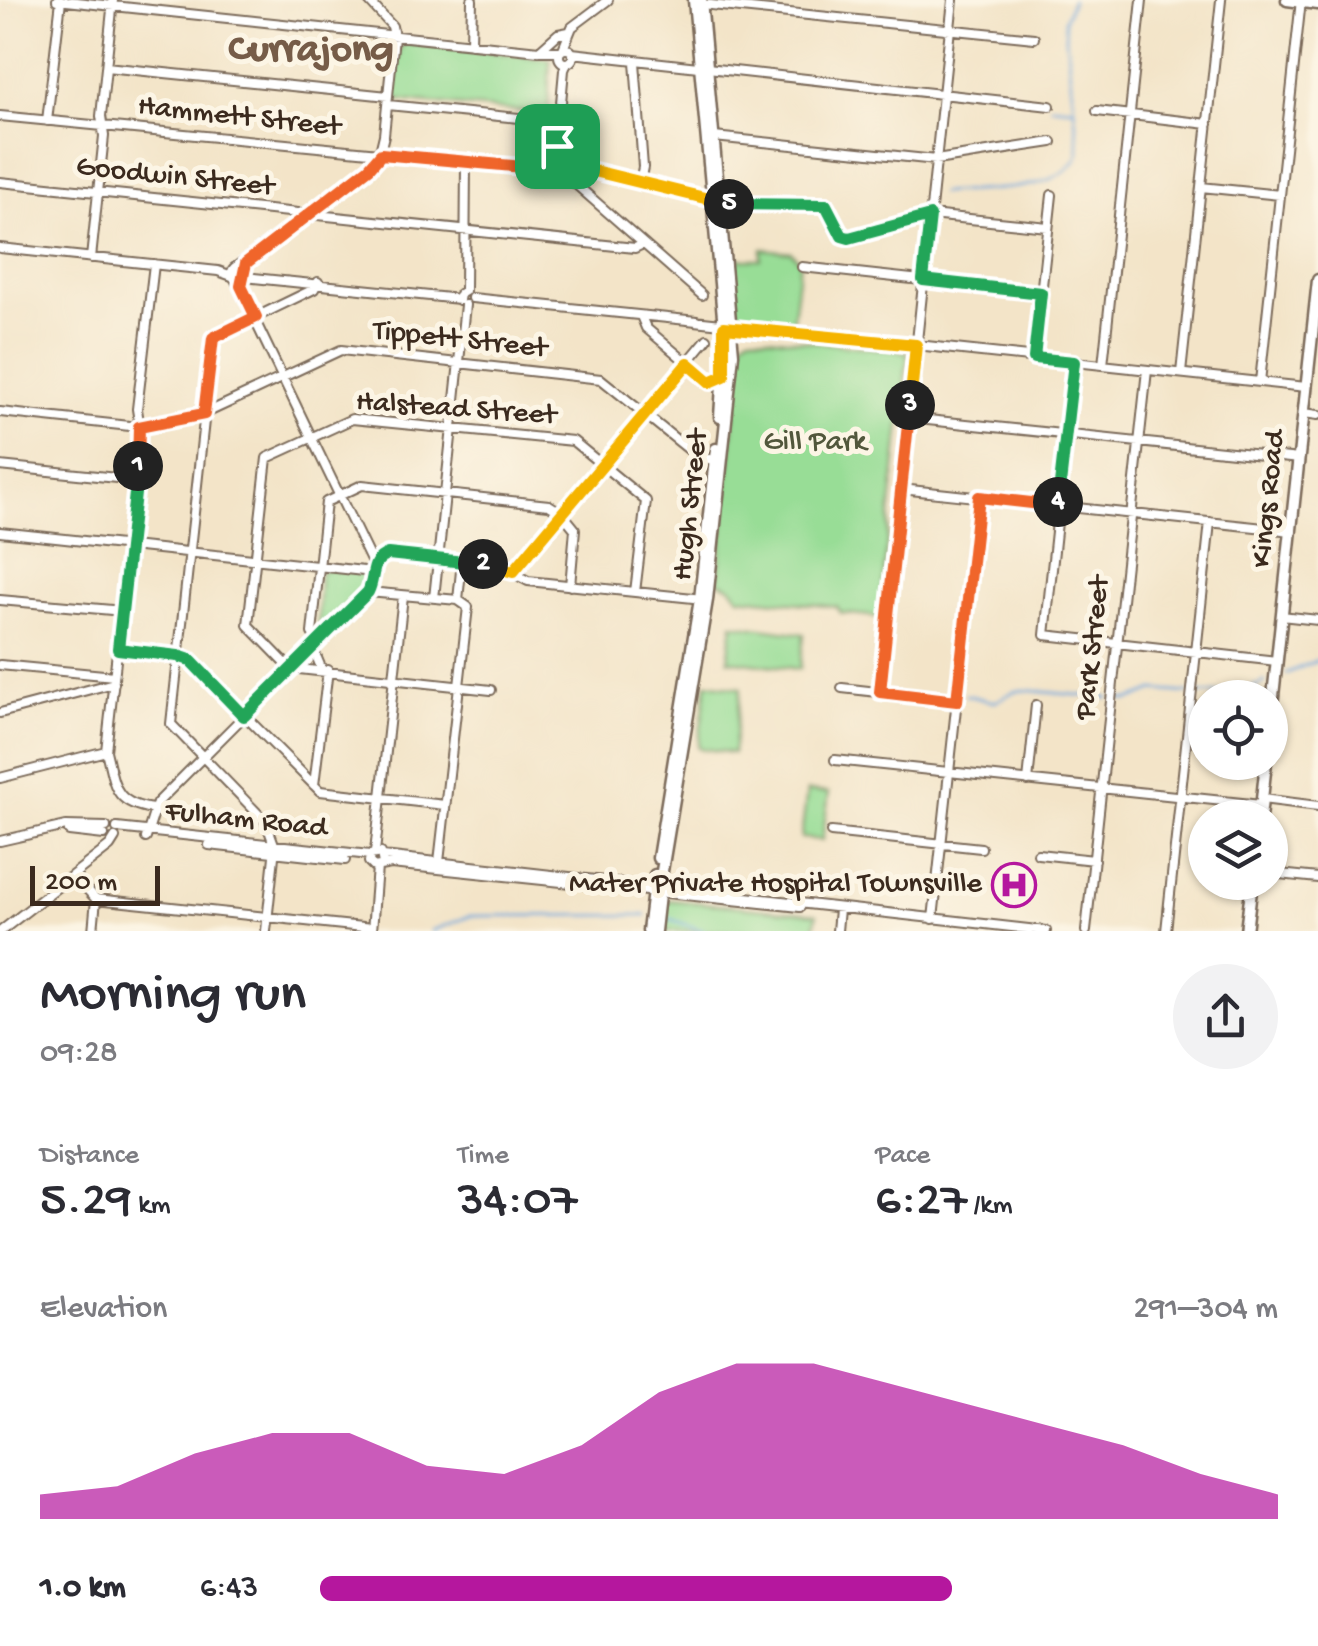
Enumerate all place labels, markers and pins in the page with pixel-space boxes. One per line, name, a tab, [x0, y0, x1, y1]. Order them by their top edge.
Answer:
pin	[515, 104, 600, 189]
pin: 5	[704, 179, 754, 229]
pin: 3	[885, 380, 935, 430]
pin: 1	[113, 441, 163, 491]
pin: 4	[1033, 477, 1083, 527]
pin: 2	[458, 539, 508, 589]
hospital icon: Mater Private Hospital Townsville	[991, 862, 1037, 908]
place label: Mater Private Hospital Townsville	[569, 868, 983, 903]

